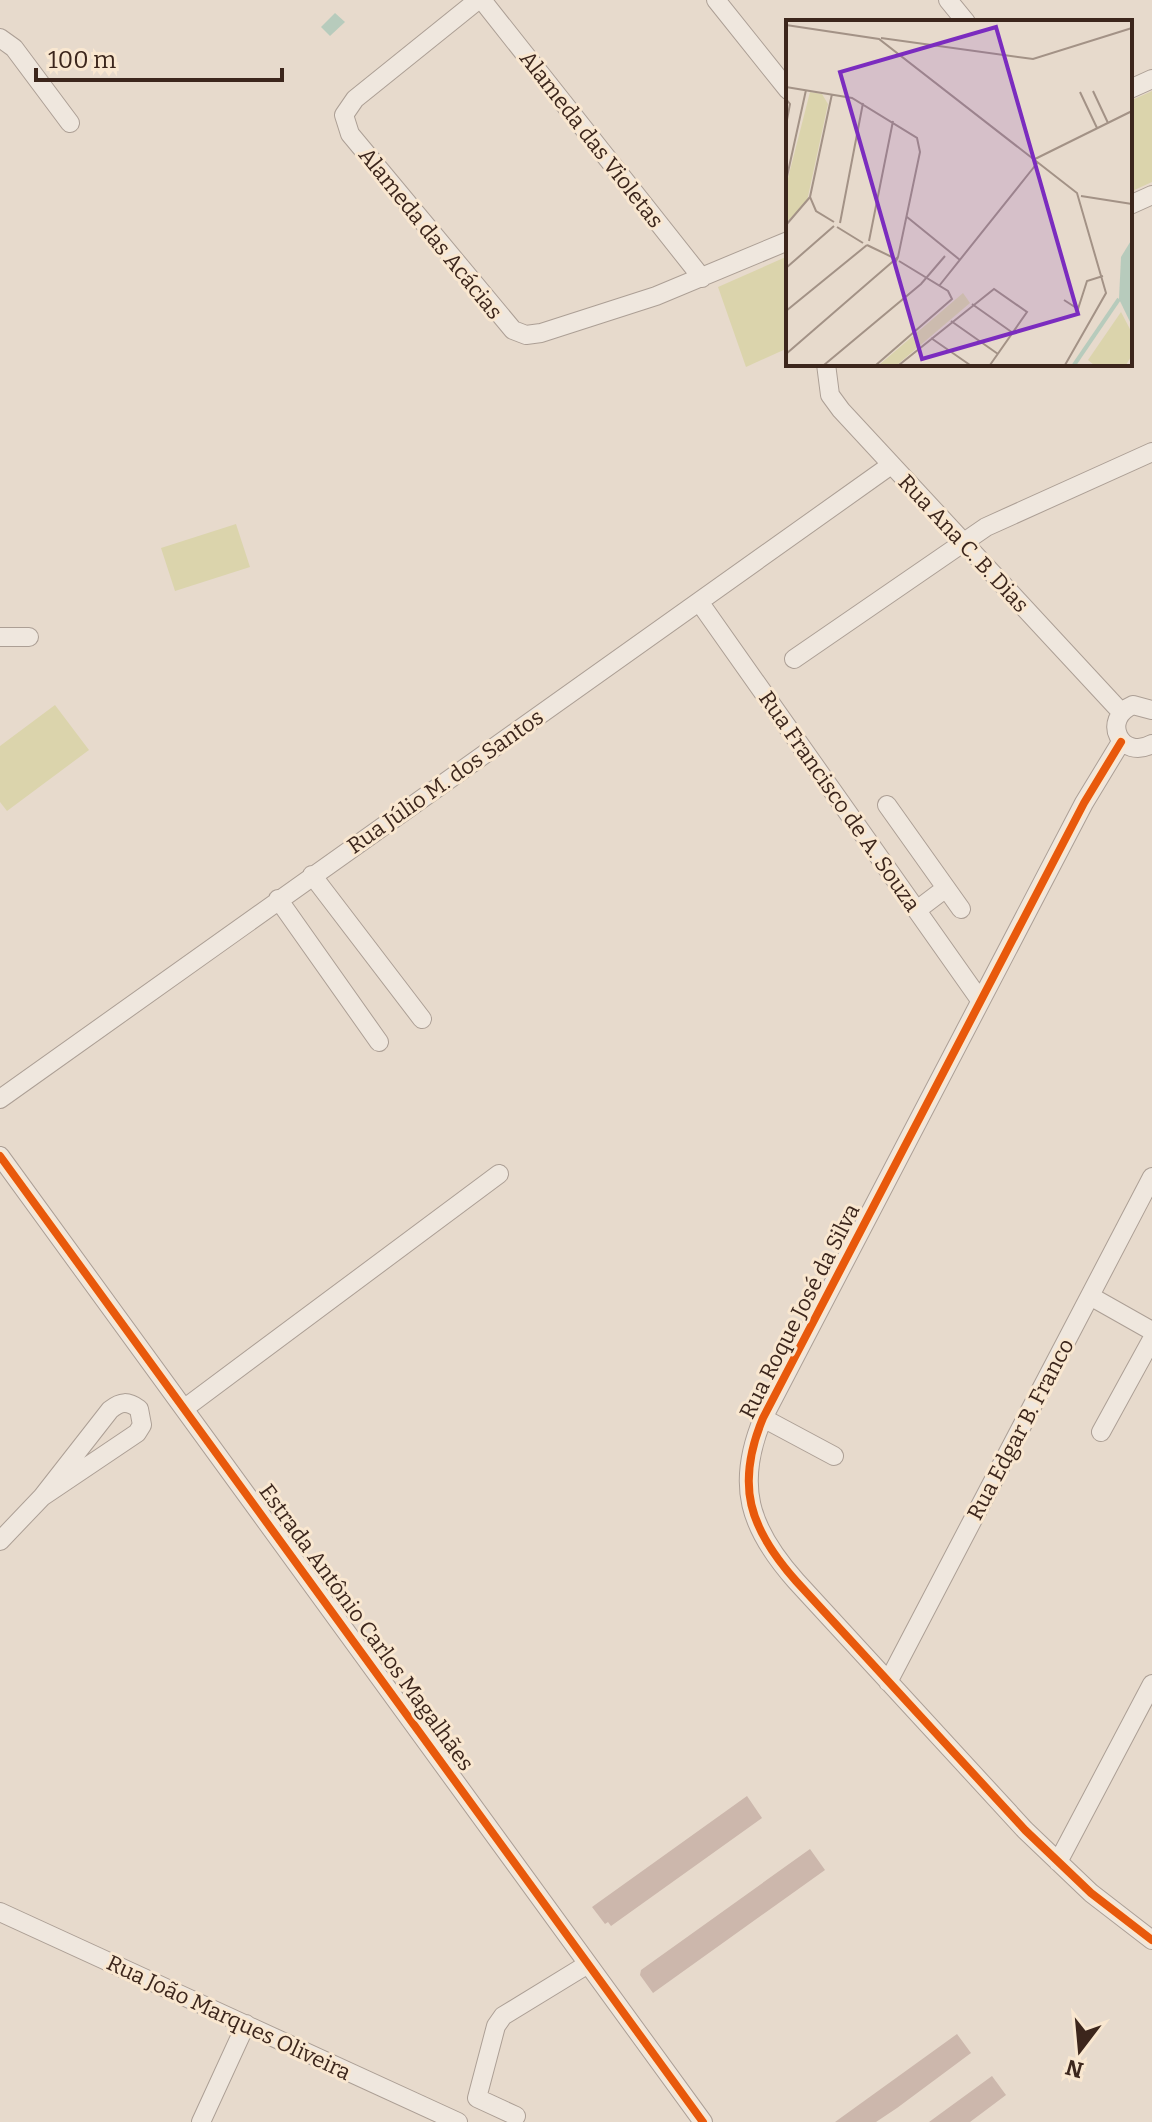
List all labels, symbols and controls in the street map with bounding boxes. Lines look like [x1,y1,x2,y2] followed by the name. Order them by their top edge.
[786,20,1132,366] inset map
[36,32,282,82] scale bar
[514,45,669,233] street label: Alameda das Violetas
[48,46,116,74] text: 100 m
[353,142,508,325] street label: Alameda das Acácias
[893,469,1035,618] street label: Rua Ana C. B. Dias
[753,686,926,917] street label: Rua Francisco de A. Souza
[342,703,549,859] street label: Rua Júlio M. dos Santos
[733,1199,865,1423] street label: Rua Roque José da Silva
[961,1334,1080,1525] street label: Rua Edgar B. Franco
[253,1479,480,1776] street label: Estrada Antônio Carlos Magalhães
[102,1949,355,2086] street label: Rua João Marques Oliveira
[1040,2010,1120,2090] north arrow
[1063,2053,1087,2084] text: N

